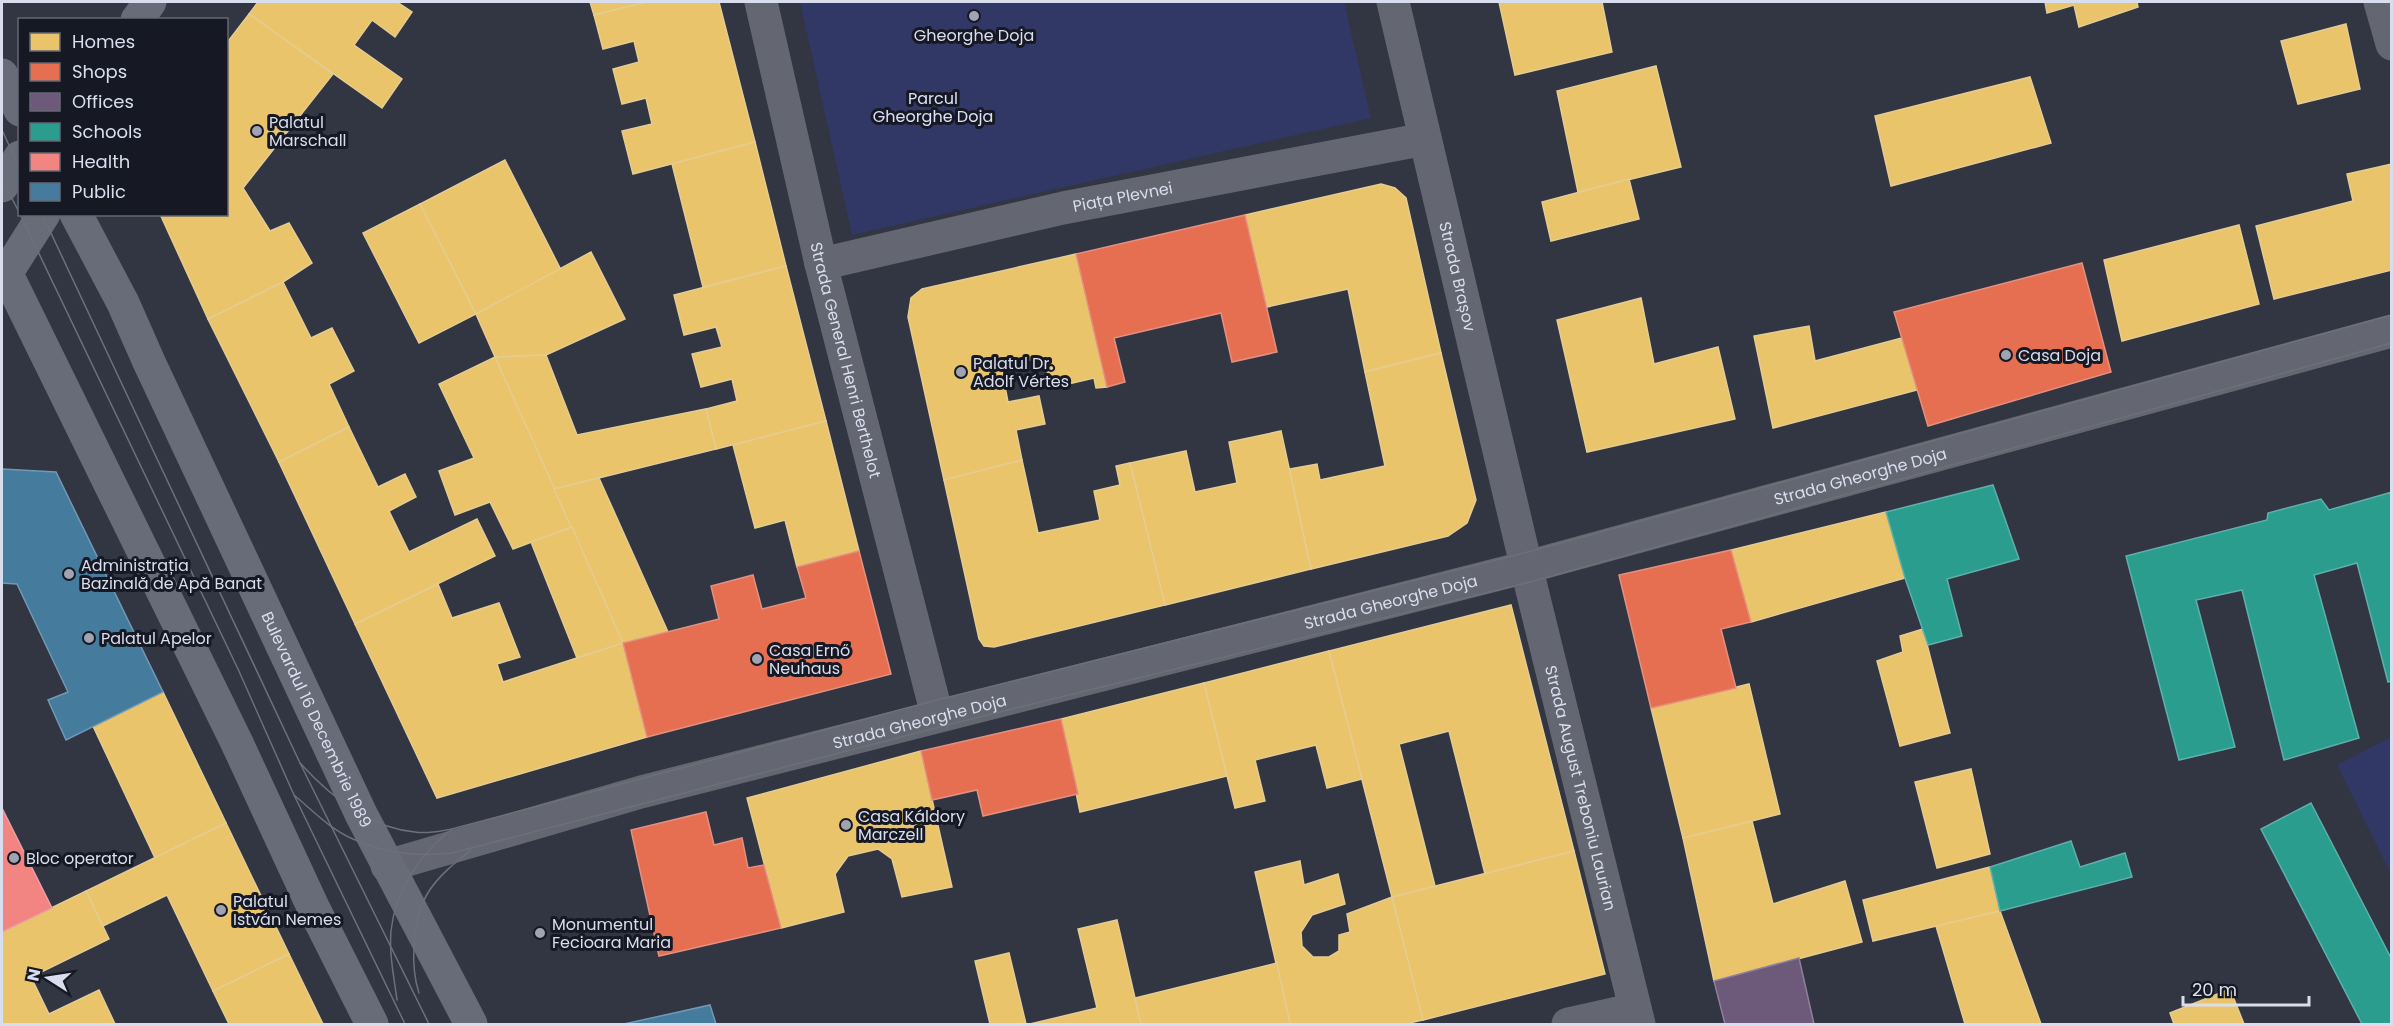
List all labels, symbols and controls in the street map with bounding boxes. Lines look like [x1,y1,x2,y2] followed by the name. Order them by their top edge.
[967,9,981,23] marker: Gheorghe Doja
[18,18,228,216] legend
[914,24,1034,47] place label: Gheorghe Doja
[72,29,135,54] text: Homes
[72,59,127,84] text: Shops
[873,87,993,128] park label: Parcul Gheorghe Doja
[72,89,134,114] text: Offices
[269,111,347,152] place label: Palatul Marschall
[72,119,142,144] text: Schools
[250,124,264,138] marker: Palatul Marschall
[72,149,130,174] text: Health
[1071,176,1174,217] street label: Piața Plevnei
[72,179,126,204] text: Public
[1434,219,1482,334] street label: Strada Brașov
[805,240,887,481] street label: Strada General Henri Berthelot
[2018,344,2101,367] place label: Casa Doja
[1999,348,2013,362] marker: Casa Doja
[973,352,1069,393] place label: Palatul Dr. Adolf Vértes
[954,365,968,379] marker: Palatul Dr. Adolf Vértes
[1771,442,1949,511] street label: Strada Gheorghe Doja
[81,554,262,595] place label: Administrația Bazinală de Apă Banat
[62,567,76,581] marker: Administrația Bazinală de Apă Banat
[1301,569,1480,635] street label: Strada Gheorghe Doja
[256,608,378,832] street label: Bulevardul 16 Decembrie 1989
[101,627,212,650] place label: Palatul Apelor
[82,631,96,645] marker: Palatul Apelor
[769,639,850,680] place label: Casa Ernő Neuhaus
[750,652,764,666] marker: Casa Ernő Neuhaus
[1539,663,1622,913] street label: Strada August Treboniu Laurian
[830,688,1009,754] street label: Strada Gheorghe Doja
[858,805,965,846] place label: Casa Káldory Marczell
[839,818,853,832] marker: Casa Káldory Marczell
[26,847,134,870] place label: Bloc operator
[7,851,21,865] marker: Bloc operator
[233,890,341,931] place label: Palatul István Nemes
[214,903,228,917] marker: Palatul István Nemes
[552,913,671,954] place label: Monumentul Fecioara Maria
[533,926,547,940] marker: Monumentul Fecioara Maria
[18,948,78,1008] north arrow
[21,967,46,983] text: N
[2183,969,2309,1007] scale bar
[2192,977,2237,1002] text: 20 m

